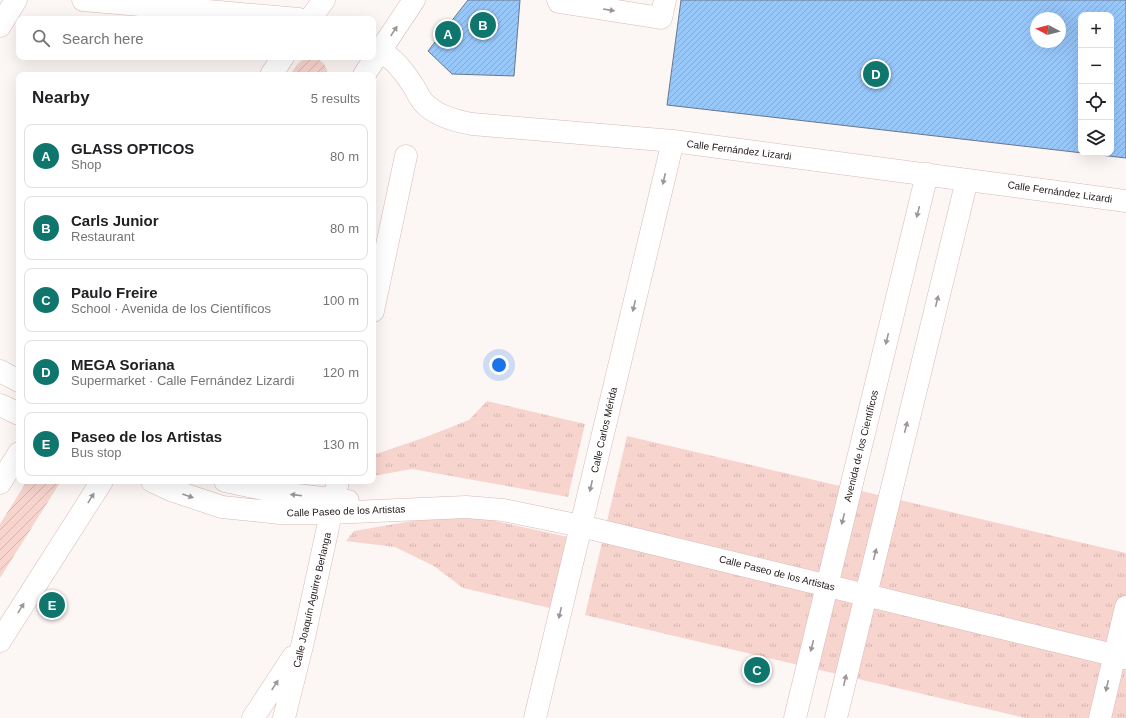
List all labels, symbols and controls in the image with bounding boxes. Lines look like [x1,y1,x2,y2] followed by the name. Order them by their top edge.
[603,7,615,13] one-way arrow
[470,10,496,40] pin: B
[1030,12,1066,48] north arrow
[1078,12,1114,156] map controls
[1078,12,1114,48] button: +
[16,16,376,60] search box
[435,19,461,49] pin: A
[390,25,397,37] one-way arrow
[30,27,52,49] icon: search
[62,30,144,47] text: Search here
[1078,48,1114,84] button: −
[863,59,889,89] pin: D
[1078,84,1114,120] button: locate
[32,88,90,107] text: Nearby
[311,91,360,106] text: 5 results
[1078,120,1114,156] button: layers
[686,138,792,162] street label: Calle Fernández Lizardi
[71,140,194,157] text: GLASS OPTICOS
[41,149,51,164] text: A
[330,149,359,164] text: 80 m
[71,157,101,172] text: Shop
[661,173,667,185] one-way arrow
[1007,179,1113,205] street label: Calle Fernández Lizardi
[915,207,921,219] one-way arrow
[71,212,159,229] text: Carls Junior
[41,221,51,236] text: B
[330,221,359,236] text: 80 m
[71,229,135,244] text: Restaurant
[71,284,158,301] text: Paulo Freire
[41,293,51,308] text: C
[323,293,359,308] text: 100 m
[934,295,940,307] one-way arrow
[631,300,637,312] one-way arrow
[71,301,271,316] text: School · Avenida de los Científicos
[884,333,890,345] one-way arrow
[489,355,509,375] your location
[71,356,175,373] text: MEGA Soriana
[41,365,51,380] text: D
[323,365,359,380] text: 120 m
[71,373,294,388] text: Supermarket · Calle Fernández Lizardi
[589,386,619,474] street label: Calle Carlos Mérida
[842,389,880,503] street label: Avenida de los Científicos
[904,421,910,433] one-way arrow
[71,428,222,445] text: Paseo de los Artistas
[42,437,50,452] text: E
[323,437,359,452] text: 130 m
[71,445,122,460] text: Bus stop
[587,480,593,493] one-way arrow
[290,492,302,498] one-way arrow
[87,493,94,504] one-way arrow
[183,493,195,499] one-way arrow
[286,503,406,519] street label: Calle Paseo de los Artistas
[839,513,845,525] one-way arrow
[291,531,333,669] street label: Calle Joaquín Aguirre Berlanga
[873,547,879,560] one-way arrow
[718,553,836,593] street label: Calle Paseo de los Artistas
[39,590,65,620] pin: E
[17,603,25,613] one-way arrow
[557,607,563,619] one-way arrow
[809,640,815,652] one-way arrow
[744,655,770,685] pin: C
[843,674,849,686] one-way arrow
[271,679,278,691] one-way arrow
[1104,680,1110,692] one-way arrow

